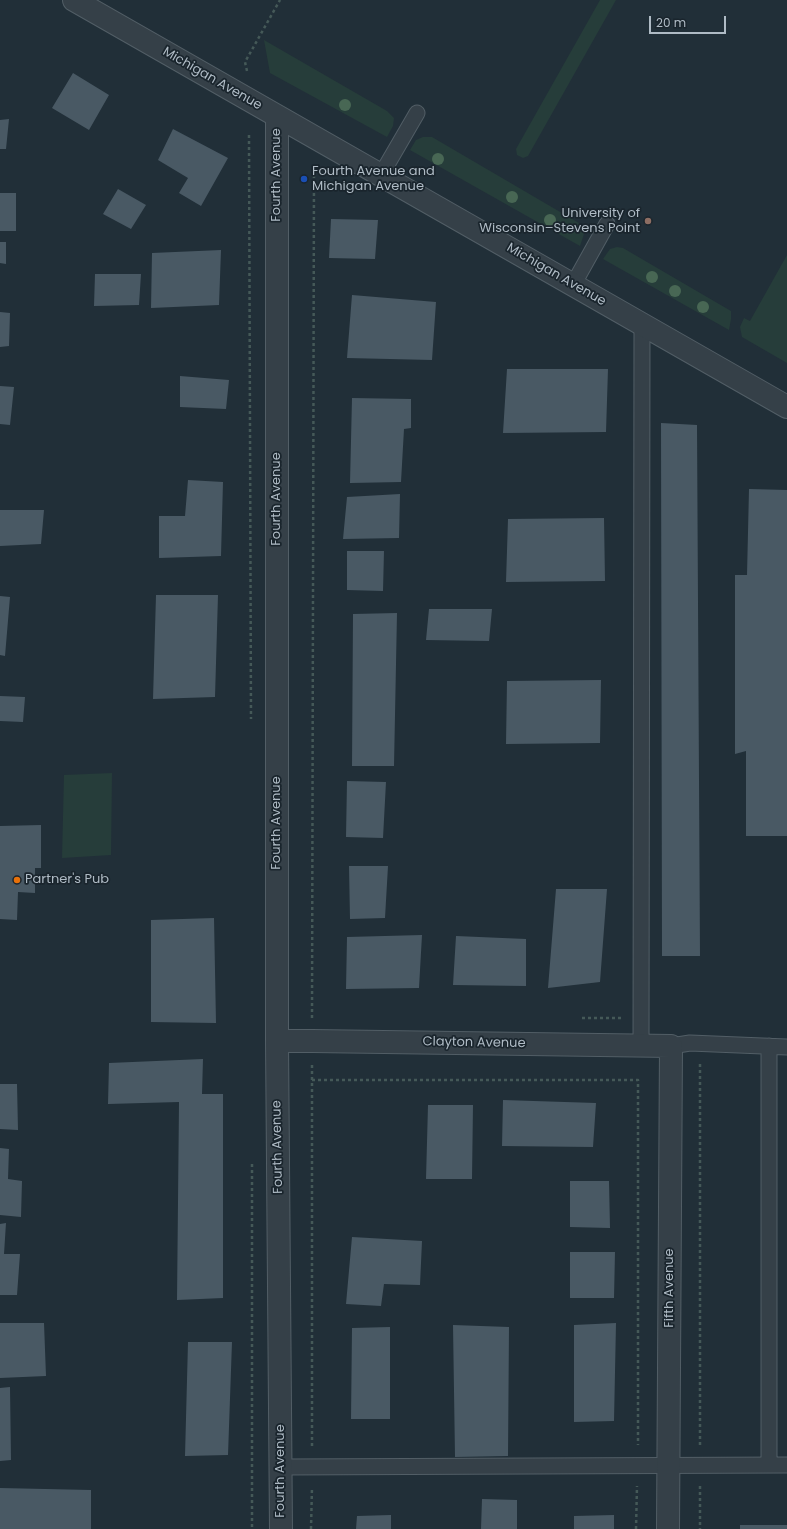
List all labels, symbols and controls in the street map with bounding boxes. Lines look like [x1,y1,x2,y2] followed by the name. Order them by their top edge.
[651,8,728,34] scale bar
[656,14,686,31] text: 20 m
[160,44,264,114] street label: Michigan Avenue
[269,128,285,222] street label: Fourth Avenue
[312,164,435,195] place label: Fourth Avenue and Michigan Avenue
[299,174,309,184] marker: Fourth Avenue and Michigan Avenue
[479,206,640,237] place label: University of Wisconsin–Stevens Point
[643,216,653,226] marker: University of Wisconsin–Stevens Point
[504,240,608,310] street label: Michigan Avenue
[269,452,285,546] street label: Fourth Avenue
[269,776,285,870] street label: Fourth Avenue
[25,872,109,888] place label: Partner's Pub
[12,875,22,885] marker: Partner's Pub
[422,1034,526,1052] street label: Clayton Avenue
[269,1100,287,1194] street label: Fourth Avenue
[662,1248,678,1328] street label: Fifth Avenue
[273,1424,289,1518] street label: Fourth Avenue

